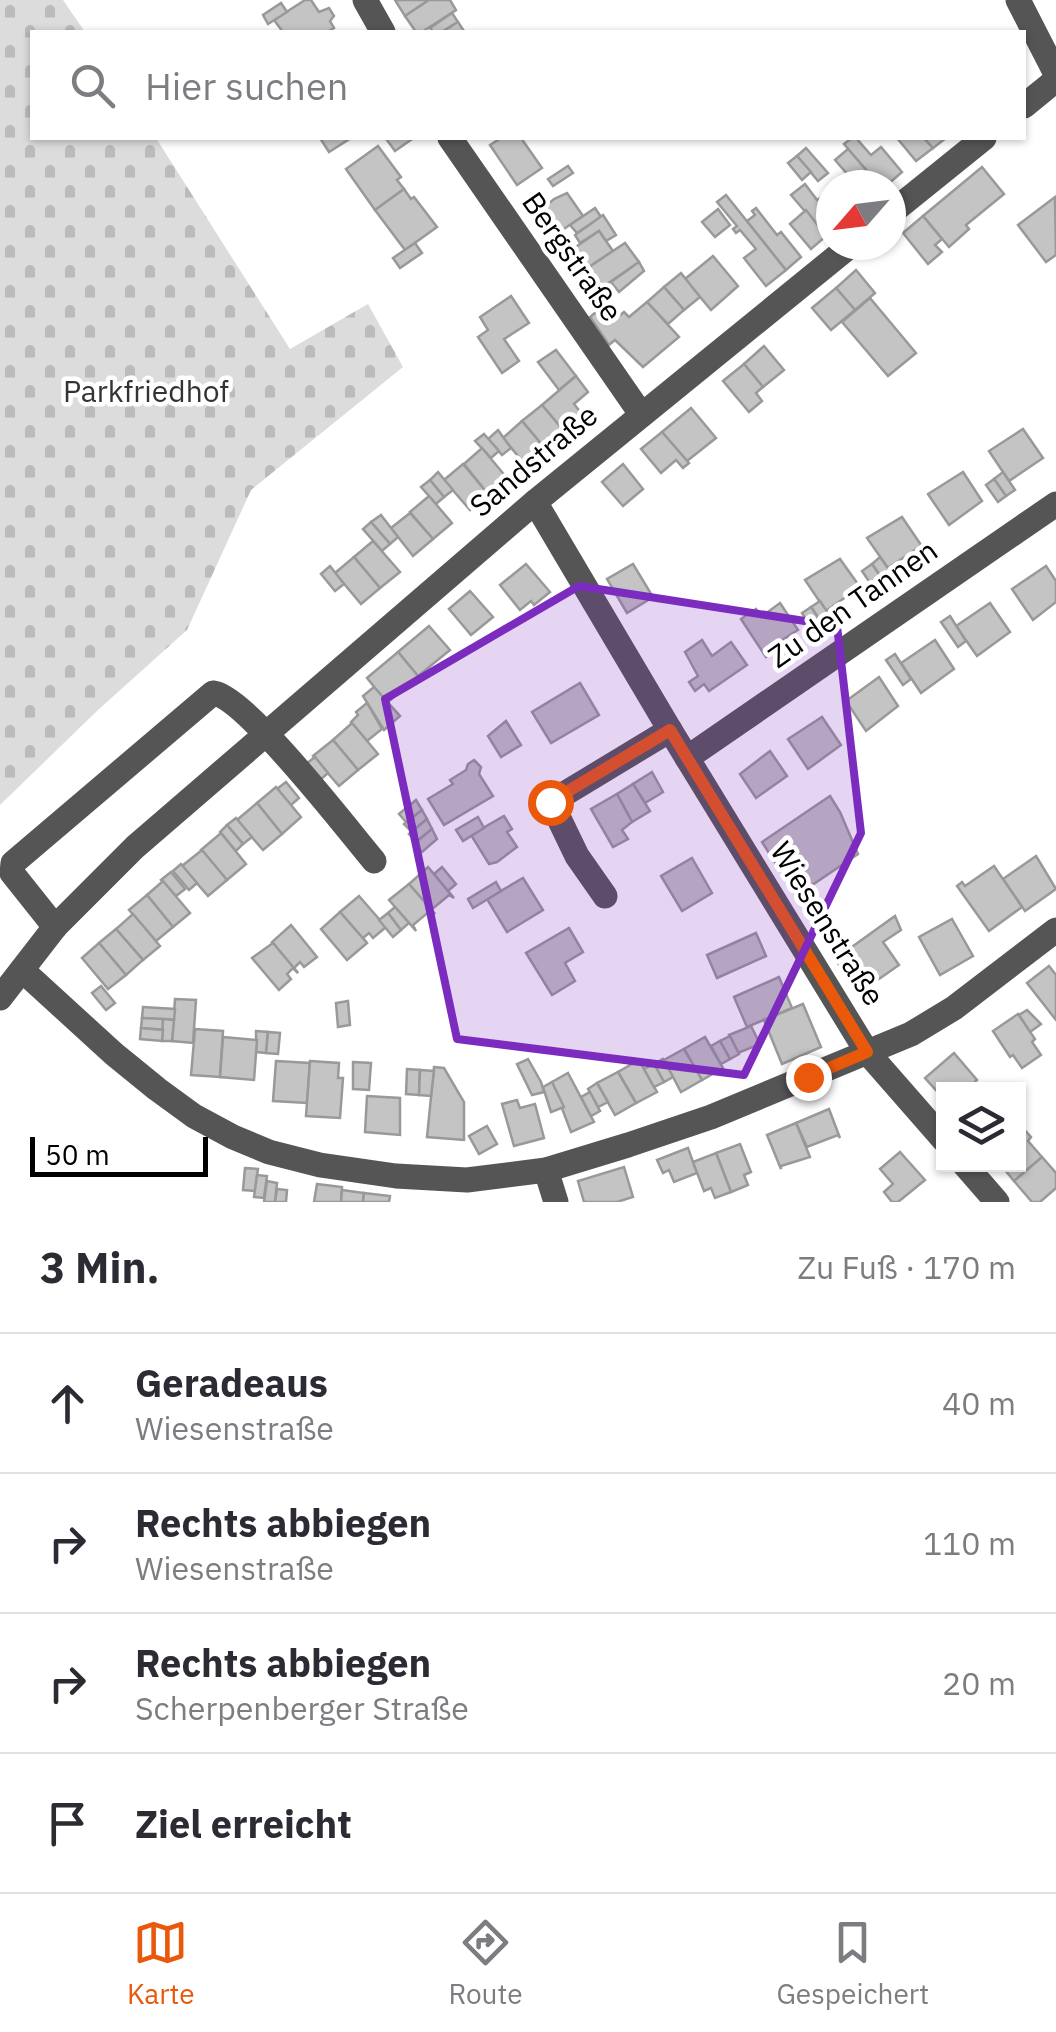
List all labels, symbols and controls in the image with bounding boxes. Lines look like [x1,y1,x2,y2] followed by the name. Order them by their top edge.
[30,30,1026,140] search box
[65,58,120,113] icon: search
[145,61,348,110] text: Hier suchen
[816,170,906,260] north arrow
[514,184,632,329] street label: Bergstraße
[63,371,229,410] park label: Parkfriedhof
[461,395,605,525] street label: Sandstraße
[760,530,944,676] street label: Zu den Tannen
[528,780,574,826] route start
[762,834,894,1013] street label: Wiesenstraße
[786,1055,832,1101] route end
[936,1082,1026,1172] map controls
[936,1082,1026,1172] button: layers
[30,1132,208,1176] scale bar
[45,1136,110,1173] text: 50 m
[40,1240,160,1295] text: 3 Min.
[798,1246,1016,1288] text: Zu Fuß · 170 m
[135,1358,328,1407] text: Geradeaus
[40,1376,95,1431] icon: ahead
[942,1382,1016,1424] text: 40 m
[135,1407,334,1449] text: Wiesenstraße
[135,1498,431,1547] text: Rechts abbiegen
[40,1516,95,1571] icon: right
[923,1522,1016,1564] text: 110 m
[135,1547,334,1589] text: Wiesenstraße
[135,1638,431,1687] text: Rechts abbiegen
[40,1656,95,1711] icon: right
[942,1662,1016,1704] text: 20 m
[135,1687,469,1729] text: Scherpenberger Straße
[40,1796,95,1851] icon: arrive
[135,1799,352,1848] text: Ziel erreicht
[127,1915,195,2012] tab: Karte
[448,1915,523,2012] tab: Route
[776,1915,929,2012] tab: Gespeichert

